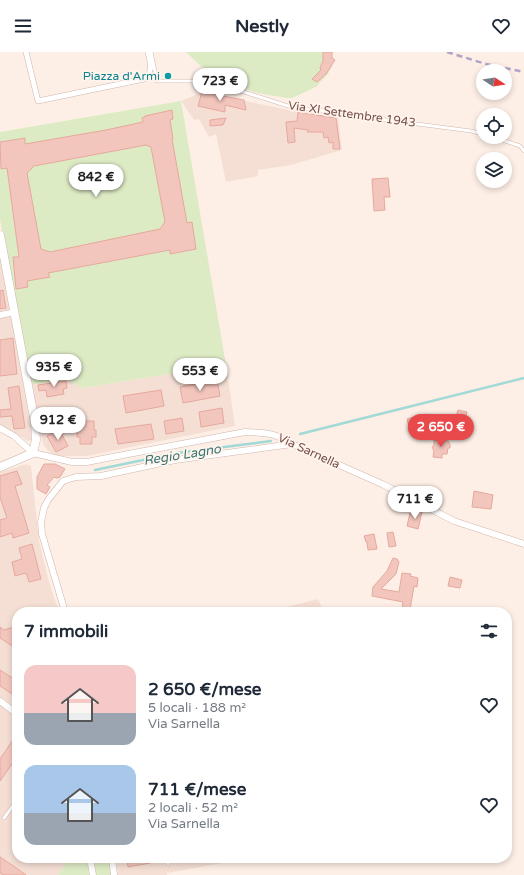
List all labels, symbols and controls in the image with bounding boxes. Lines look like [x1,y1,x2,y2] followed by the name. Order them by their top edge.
[12,15,34,37] icon: menu
[235,15,289,37] text: Nestly
[490,15,512,37] icon: heart
[476,64,512,100] north arrow
[476,64,512,188] map controls
[192,68,248,102] pin: 723 €
[83,69,160,83] place label: Piazza d'Armi
[163,71,173,81] marker: Piazza d'Armi
[202,73,238,89] text: 723 €
[287,98,417,130] street label: Via XI Settembre 1943
[476,108,512,144] button: locate
[476,152,512,188] button: layers
[68,164,124,198] pin: 842 €
[78,169,114,185] text: 842 €
[26,354,82,388] pin: 935 €
[172,358,228,392] pin: 553 €
[36,359,72,375] text: 935 €
[182,363,218,379] text: 553 €
[30,407,86,441] pin: 912 €
[40,412,76,428] text: 912 €
[404,414,478,448] pin: 2 650 €
[417,419,465,435] text: 2 650 €
[276,431,342,471] street label: Via Sarnella
[142,441,223,469] water label: Regio Lagno
[387,486,443,520] pin: 711 €
[397,491,433,507] text: 711 €
[478,620,500,642] icon: filters
[24,621,108,642] text: 7 immobili
[148,679,261,700] text: 2 650 €/mese
[56,681,104,729] icon: home
[478,694,500,716] icon: heart
[148,700,246,716] text: 5 locali · 188 m²
[148,716,220,732] text: Via Sarnella
[148,779,246,800] text: 711 €/mese
[56,781,104,829] icon: home
[478,794,500,816] icon: heart
[148,800,238,816] text: 2 locali · 52 m²
[148,816,220,832] text: Via Sarnella

